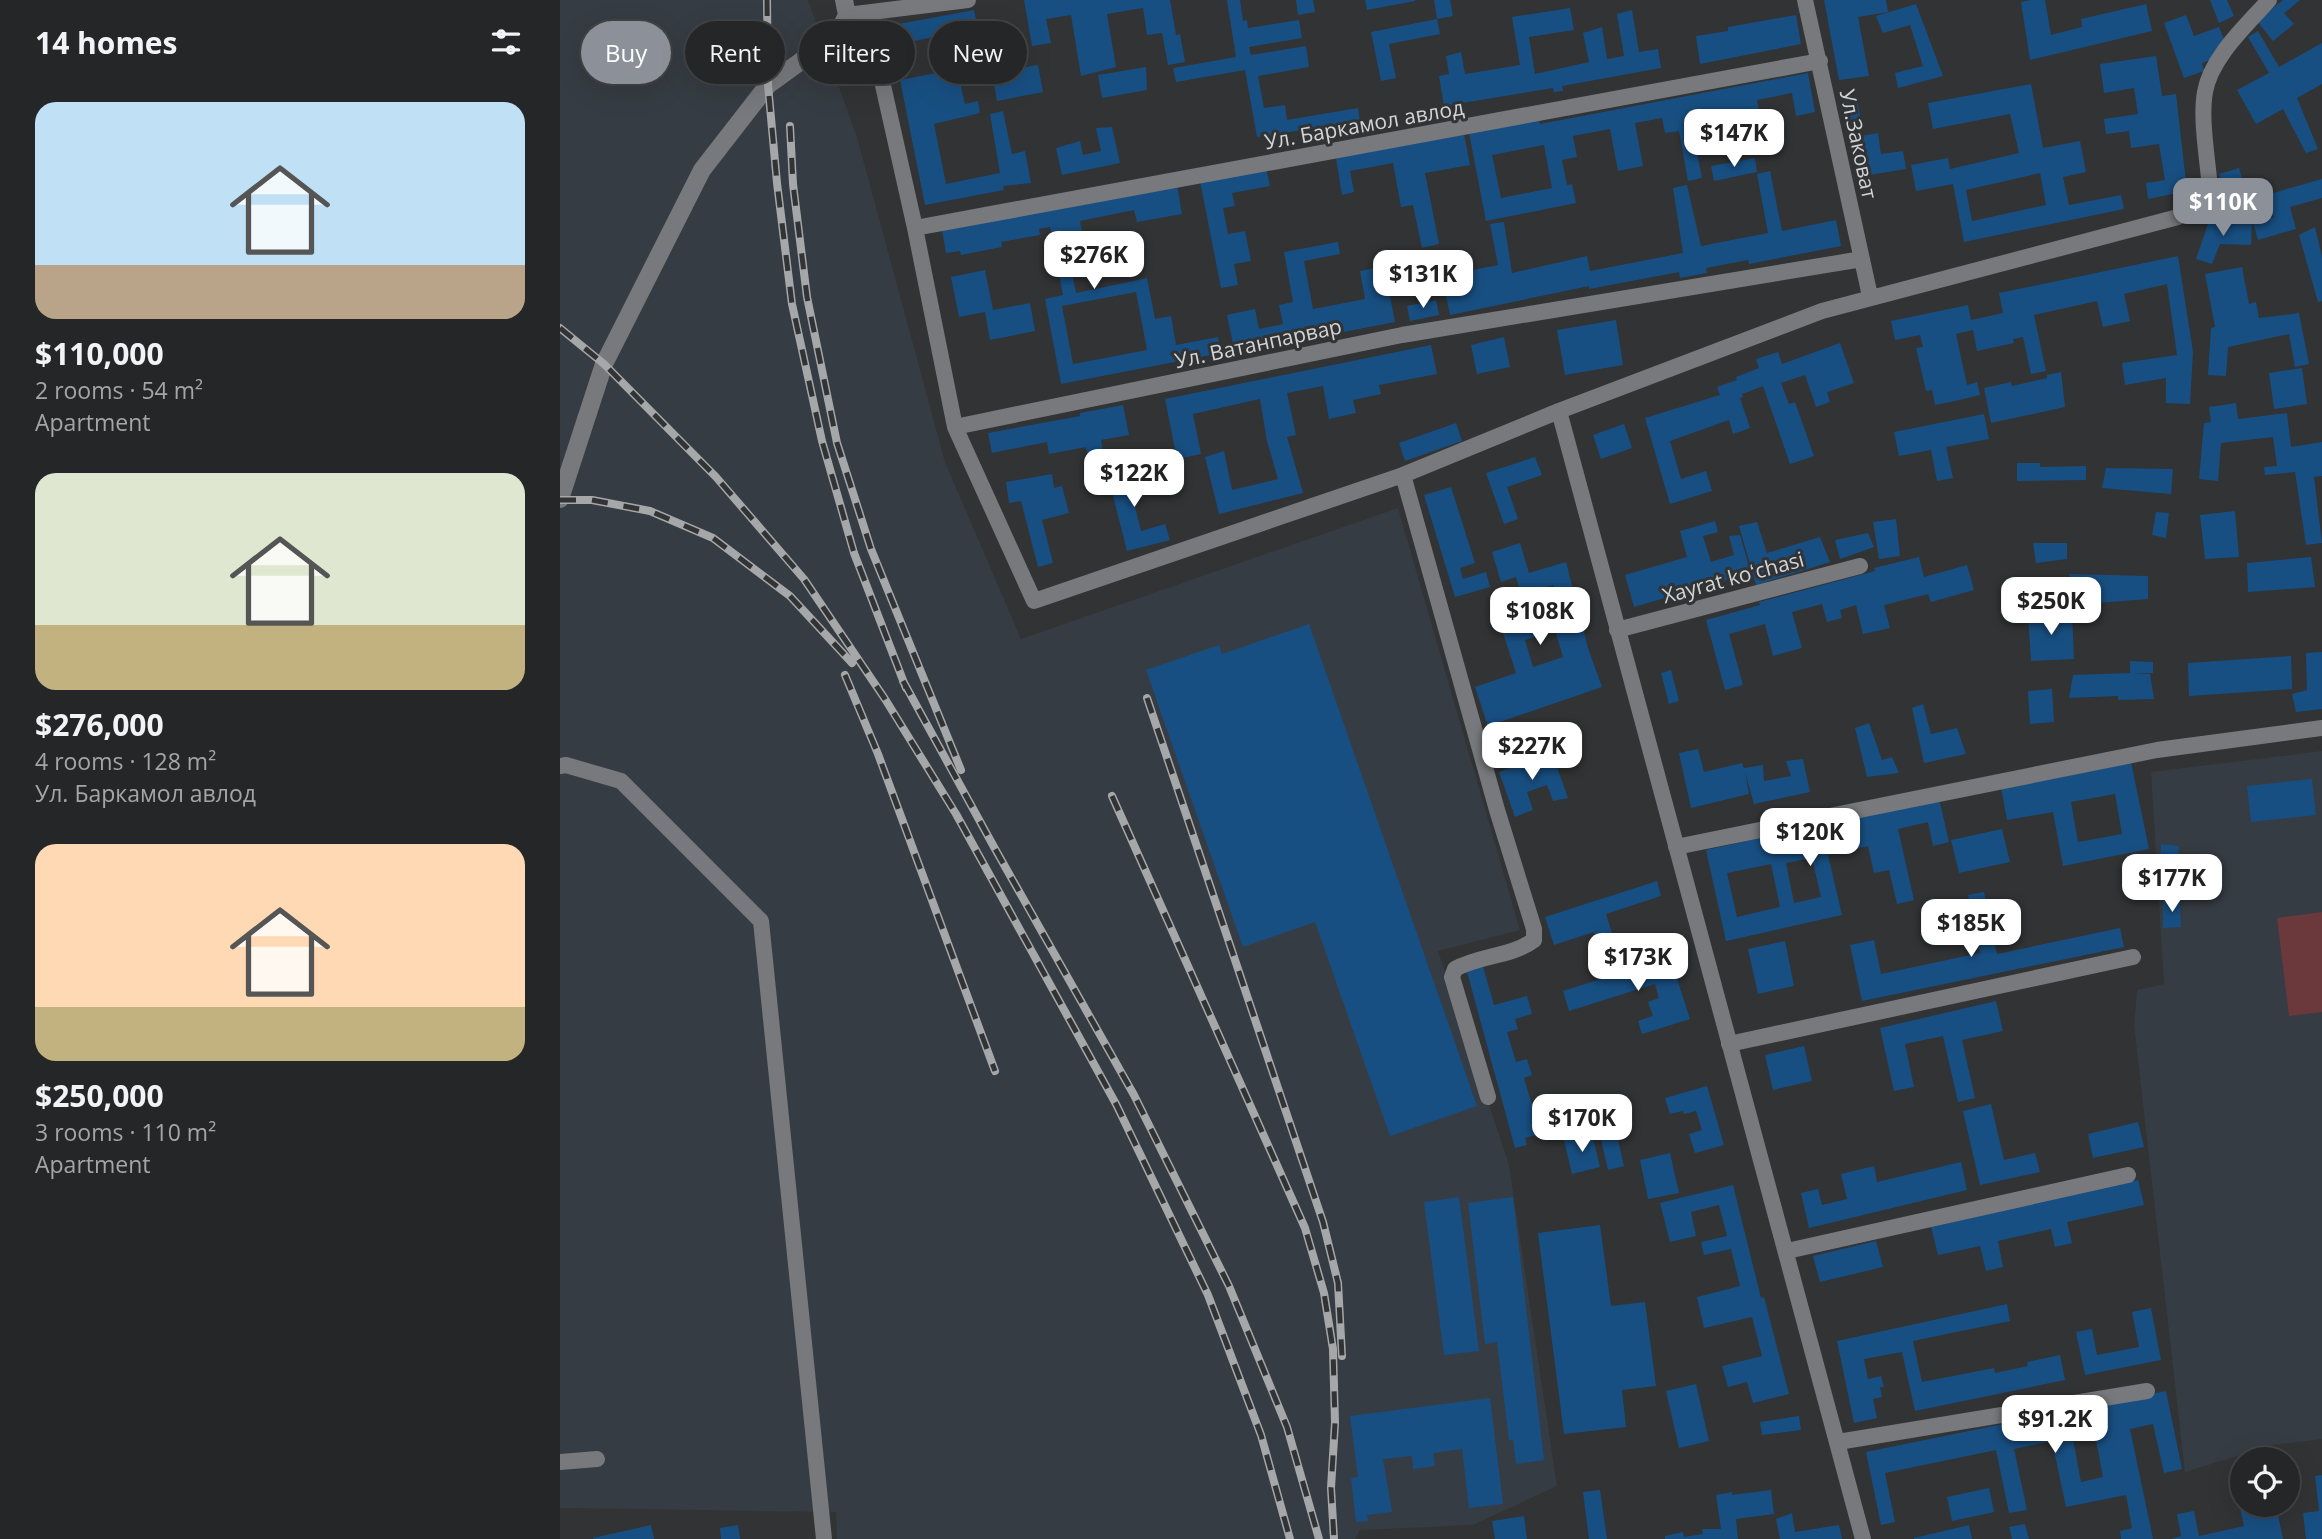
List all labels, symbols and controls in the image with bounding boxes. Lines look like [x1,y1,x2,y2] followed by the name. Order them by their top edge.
[581,21,671,84] chip: Buy
[685,21,785,84] chip: Rent
[799,21,915,84] chip: Filters
[929,21,1027,84] chip: New
[35,22,178,63] text: 14 homes
[487,23,525,61] icon: filters
[1834,87,1884,202] street label: Ул.Заковат
[1262,93,1466,155] street label: Ул. Баркамол авлод
[1685,110,1783,169] pin: $147K
[1700,116,1768,148] text: $147K
[217,147,343,273] icon: home
[2174,178,2272,238] pin: $110K
[2189,185,2257,217] text: $110K
[1045,232,1143,291] pin: $276K
[1060,238,1128,270] text: $276K
[1374,250,1472,310] pin: $131K
[1389,257,1457,289] text: $131K
[1172,312,1344,374] street label: Ул. Ватанпарвар
[35,333,164,374] text: $110,000
[35,374,203,406] text: 2 rooms · 54 m²
[35,406,151,438] text: Apartment
[1085,449,1183,509] pin: $122K
[1100,456,1168,488] text: $122K
[217,518,343,644] icon: home
[1659,545,1807,609] street label: Xayrat koʻchasi
[2002,578,2100,637] pin: $250K
[2017,584,2085,616] text: $250K
[1491,588,1589,647] pin: $108K
[1506,594,1574,626] text: $108K
[35,704,164,745] text: $276,000
[1483,722,1581,782] pin: $227K
[1498,729,1566,761] text: $227K
[35,745,216,777] text: 4 rooms · 128 m²
[35,777,256,809] text: Ул. Баркамол авлод
[1761,808,1859,868] pin: $120K
[1776,815,1844,847] text: $120K
[2123,855,2221,914] pin: $177K
[2138,861,2206,893] text: $177K
[217,889,343,1015] icon: home
[1922,900,2020,959] pin: $185K
[1937,906,2005,938] text: $185K
[1589,934,1687,993] pin: $173K
[1604,940,1672,972] text: $173K
[35,1075,164,1116] text: $250,000
[1533,1094,1631,1154] pin: $170K
[1548,1101,1616,1133] text: $170K
[35,1116,216,1148] text: 3 rooms · 110 m²
[35,1148,151,1180] text: Apartment
[1998,1396,2112,1455] pin: $91.2K
[2018,1402,2092,1434] text: $91.2K
[2230,1447,2300,1517] map controls
[2230,1447,2300,1517] button: locate

